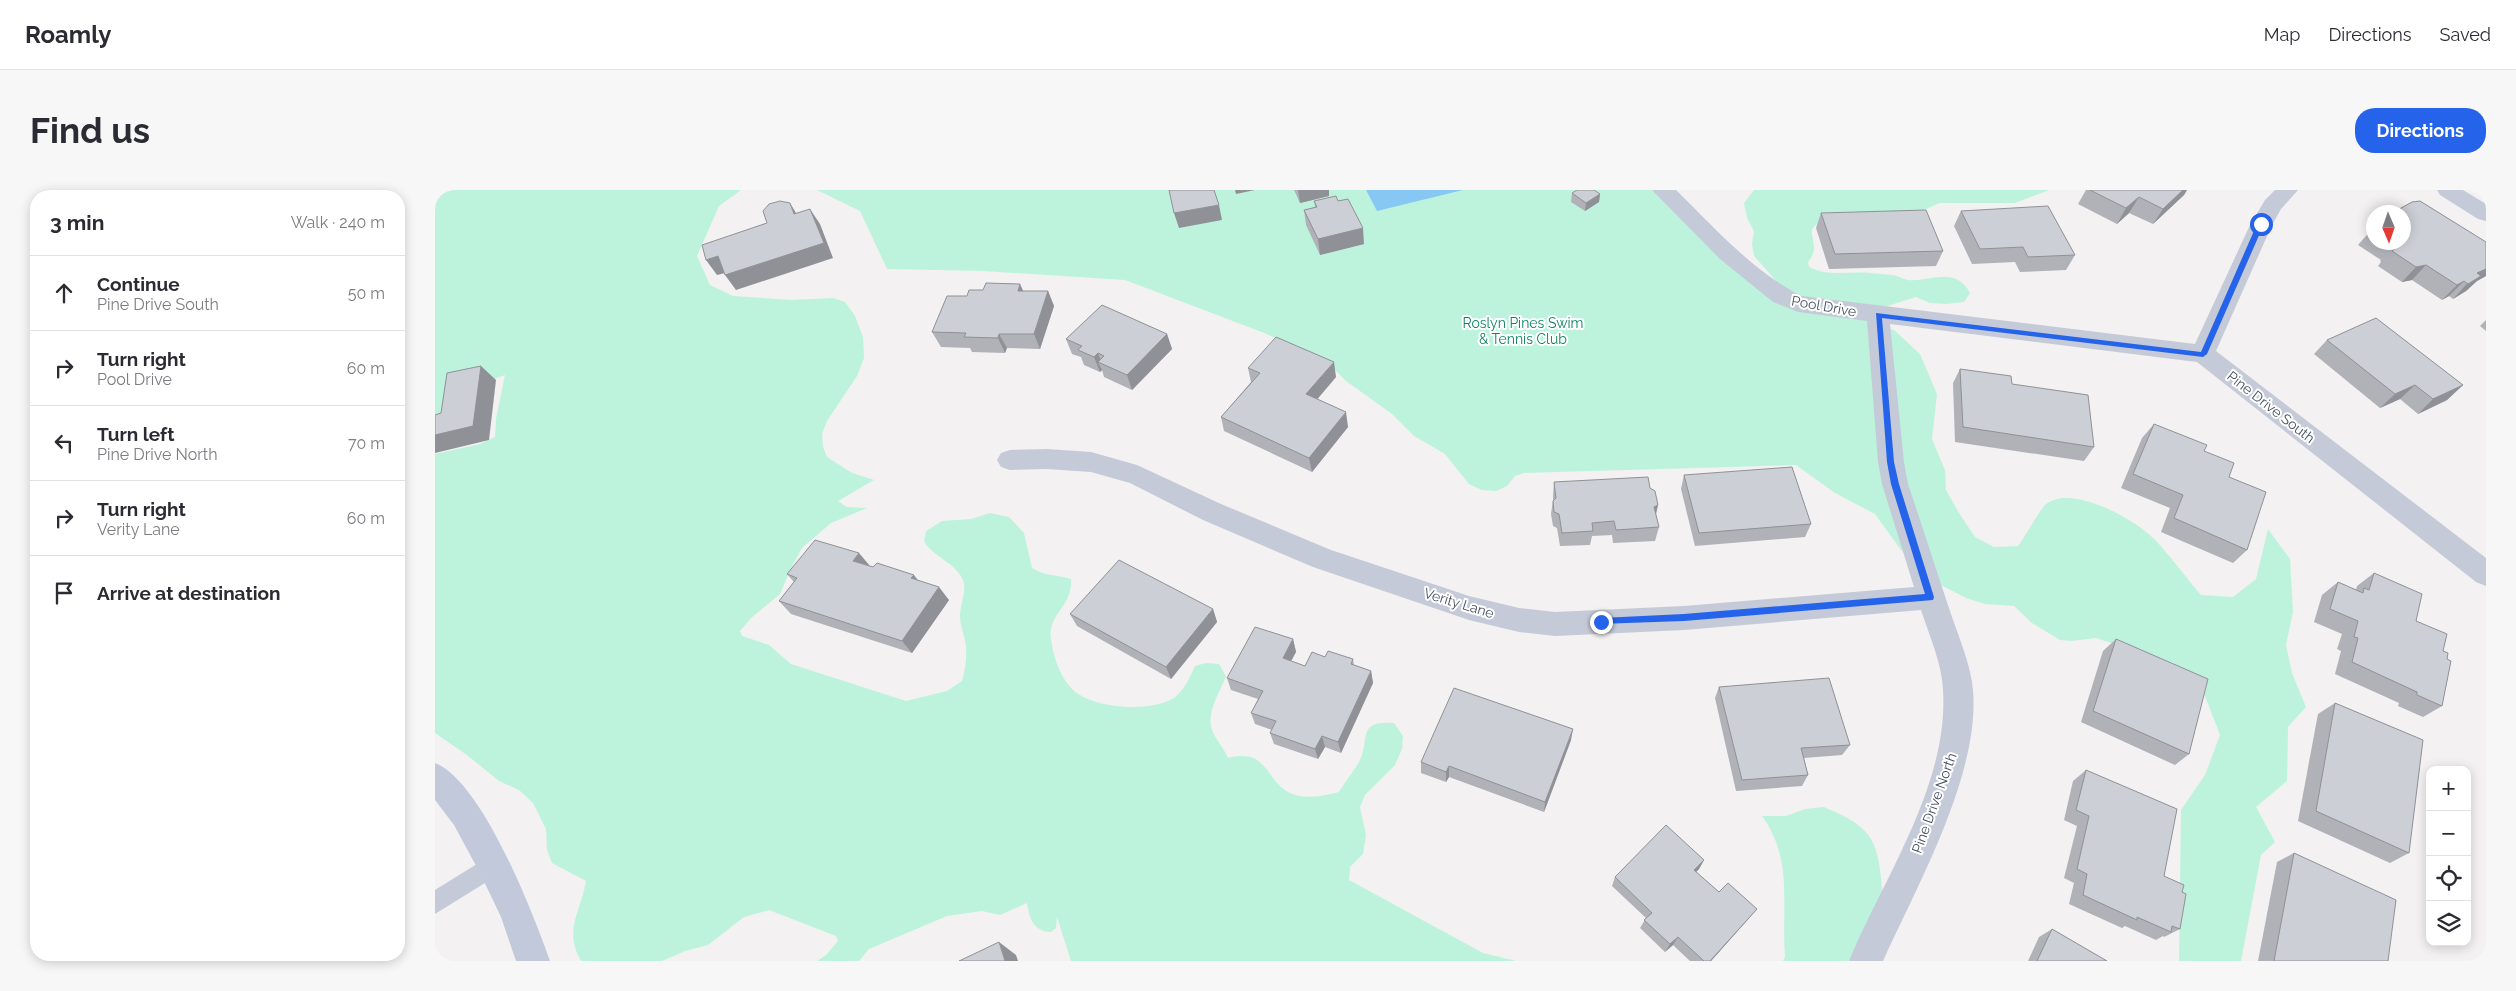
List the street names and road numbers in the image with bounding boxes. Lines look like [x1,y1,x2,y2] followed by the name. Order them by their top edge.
[1790,292,1858,320] street label: Pool Drive
[2224,368,2318,446] street label: Pine Drive South
[1422,585,1496,621] street label: Verity Lane
[1908,751,1960,855] street label: Pine Drive North

